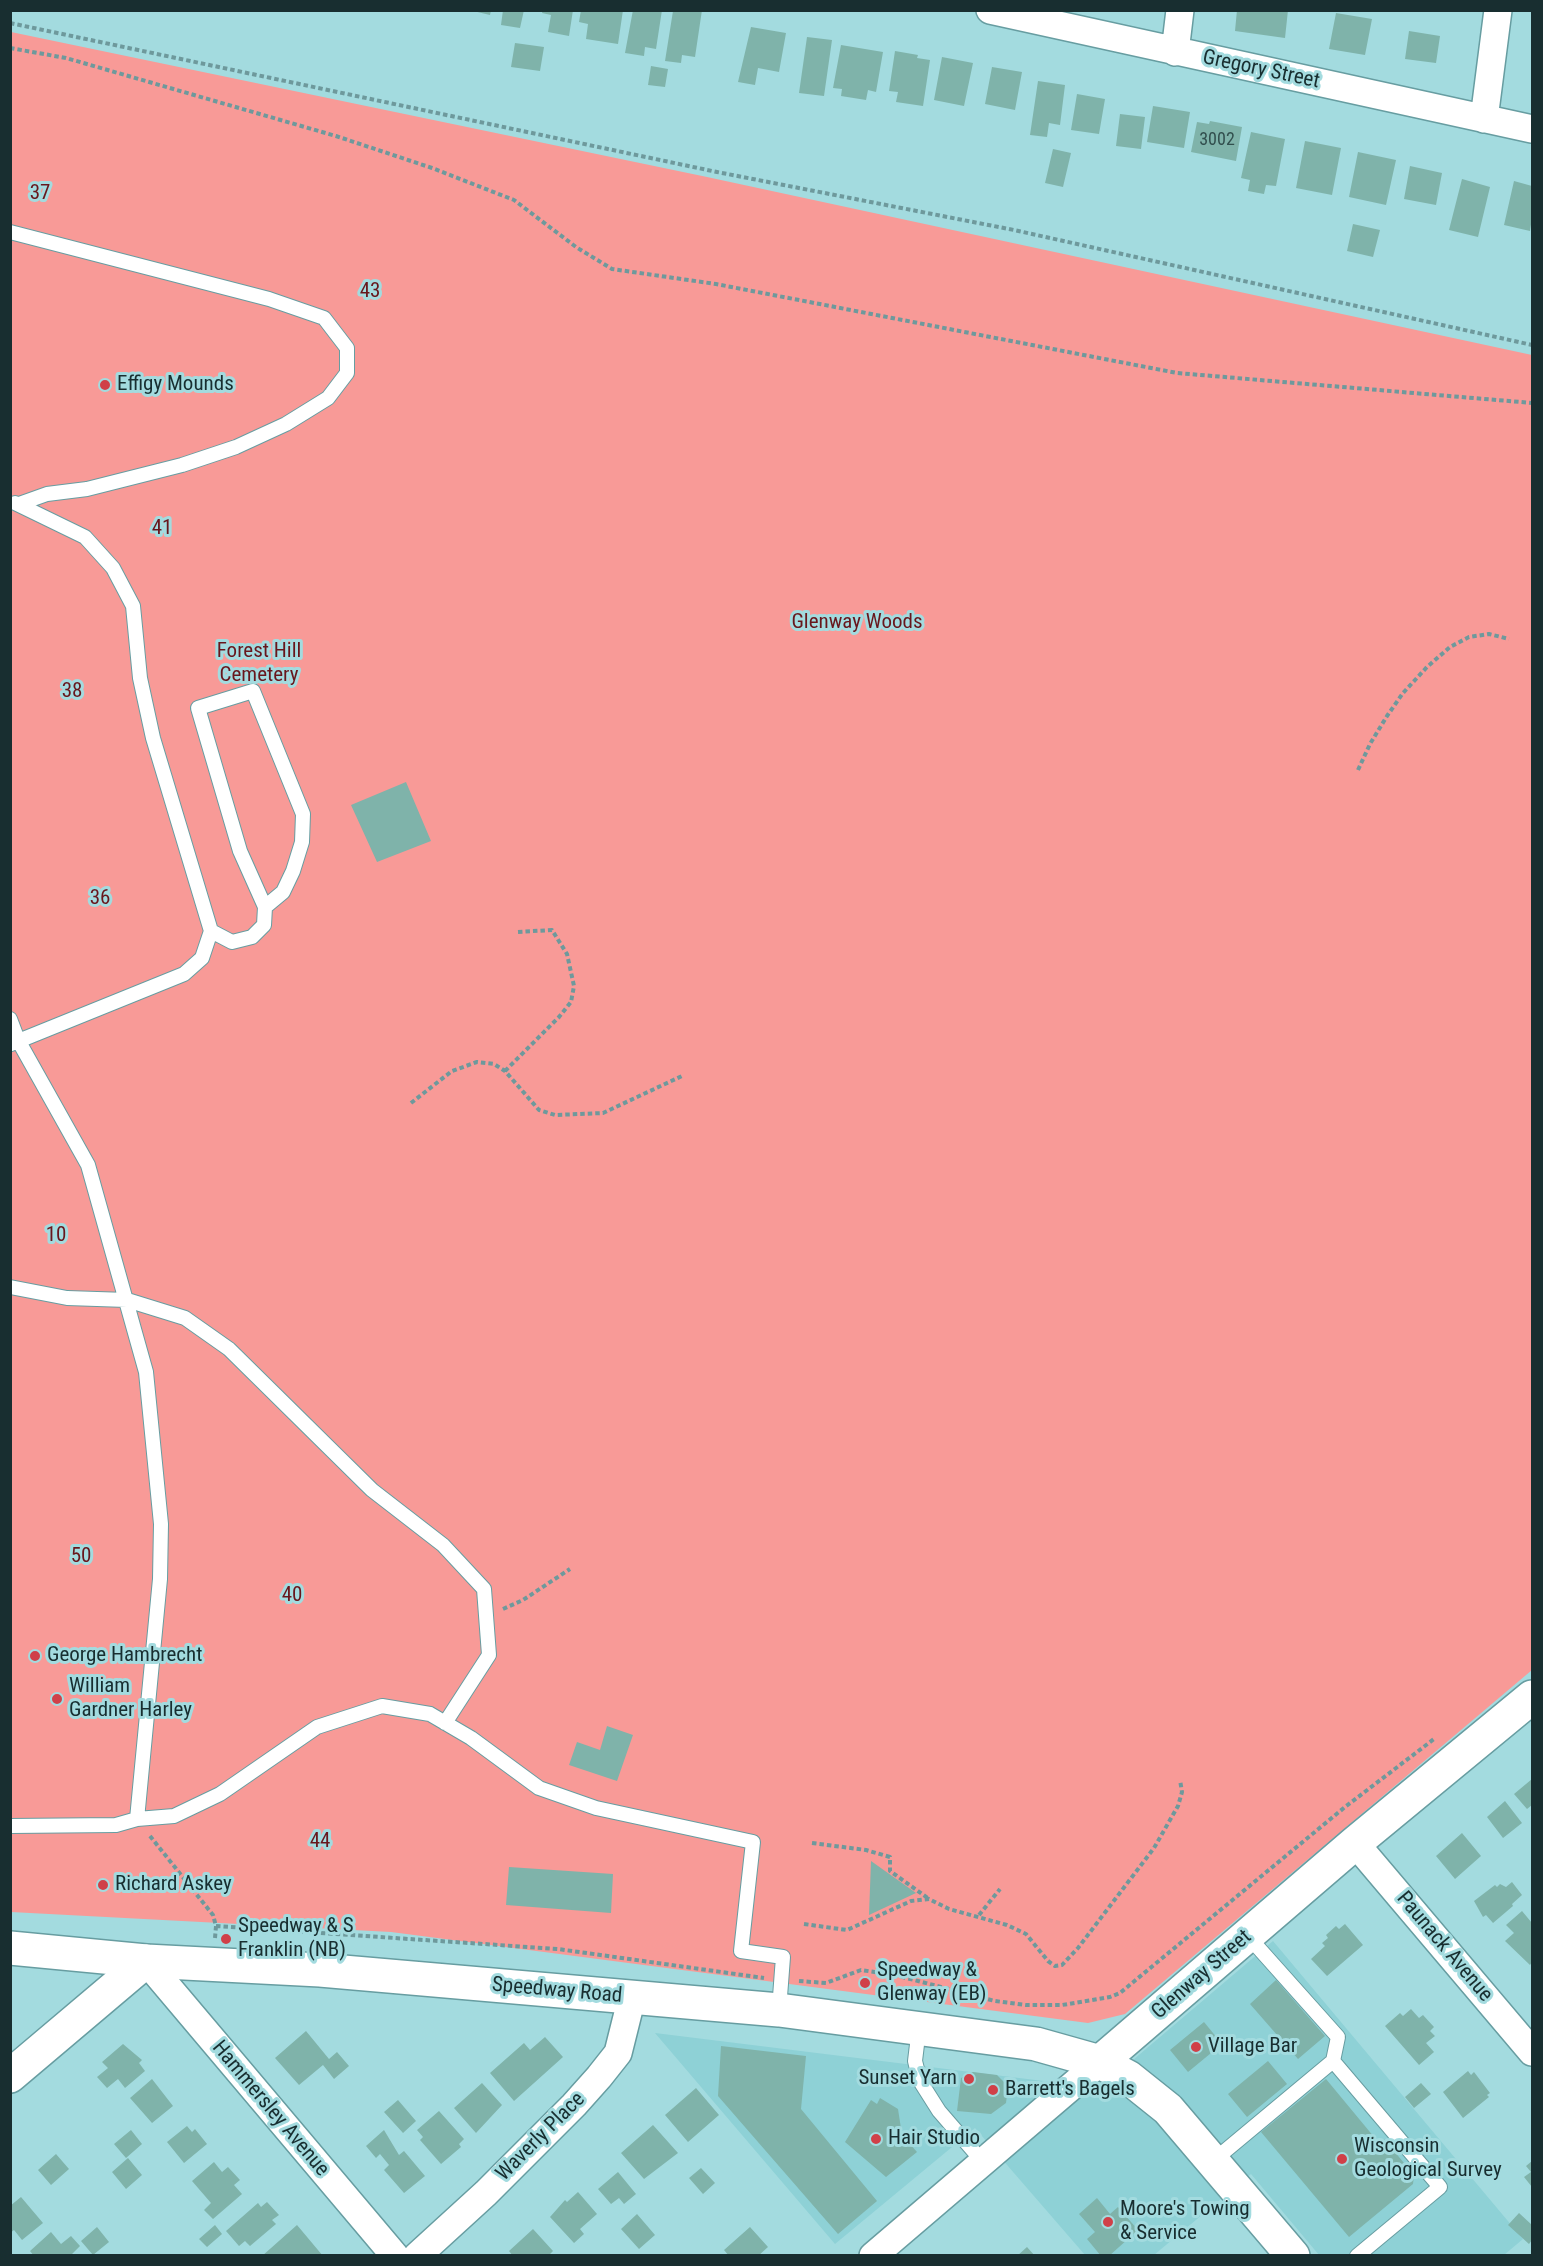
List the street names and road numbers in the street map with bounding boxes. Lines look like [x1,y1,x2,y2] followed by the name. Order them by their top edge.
[1200,45,1322,95] street label: Gregory Street
[1391,1887,1497,2007] street label: Paunack Avenue
[1147,1925,1257,2025] street label: Glenway Street
[491,1973,623,2009] street label: Speedway Road
[206,2036,334,2182] street label: Hammersley Avenue
[491,2087,591,2187] street label: Waverly Place

